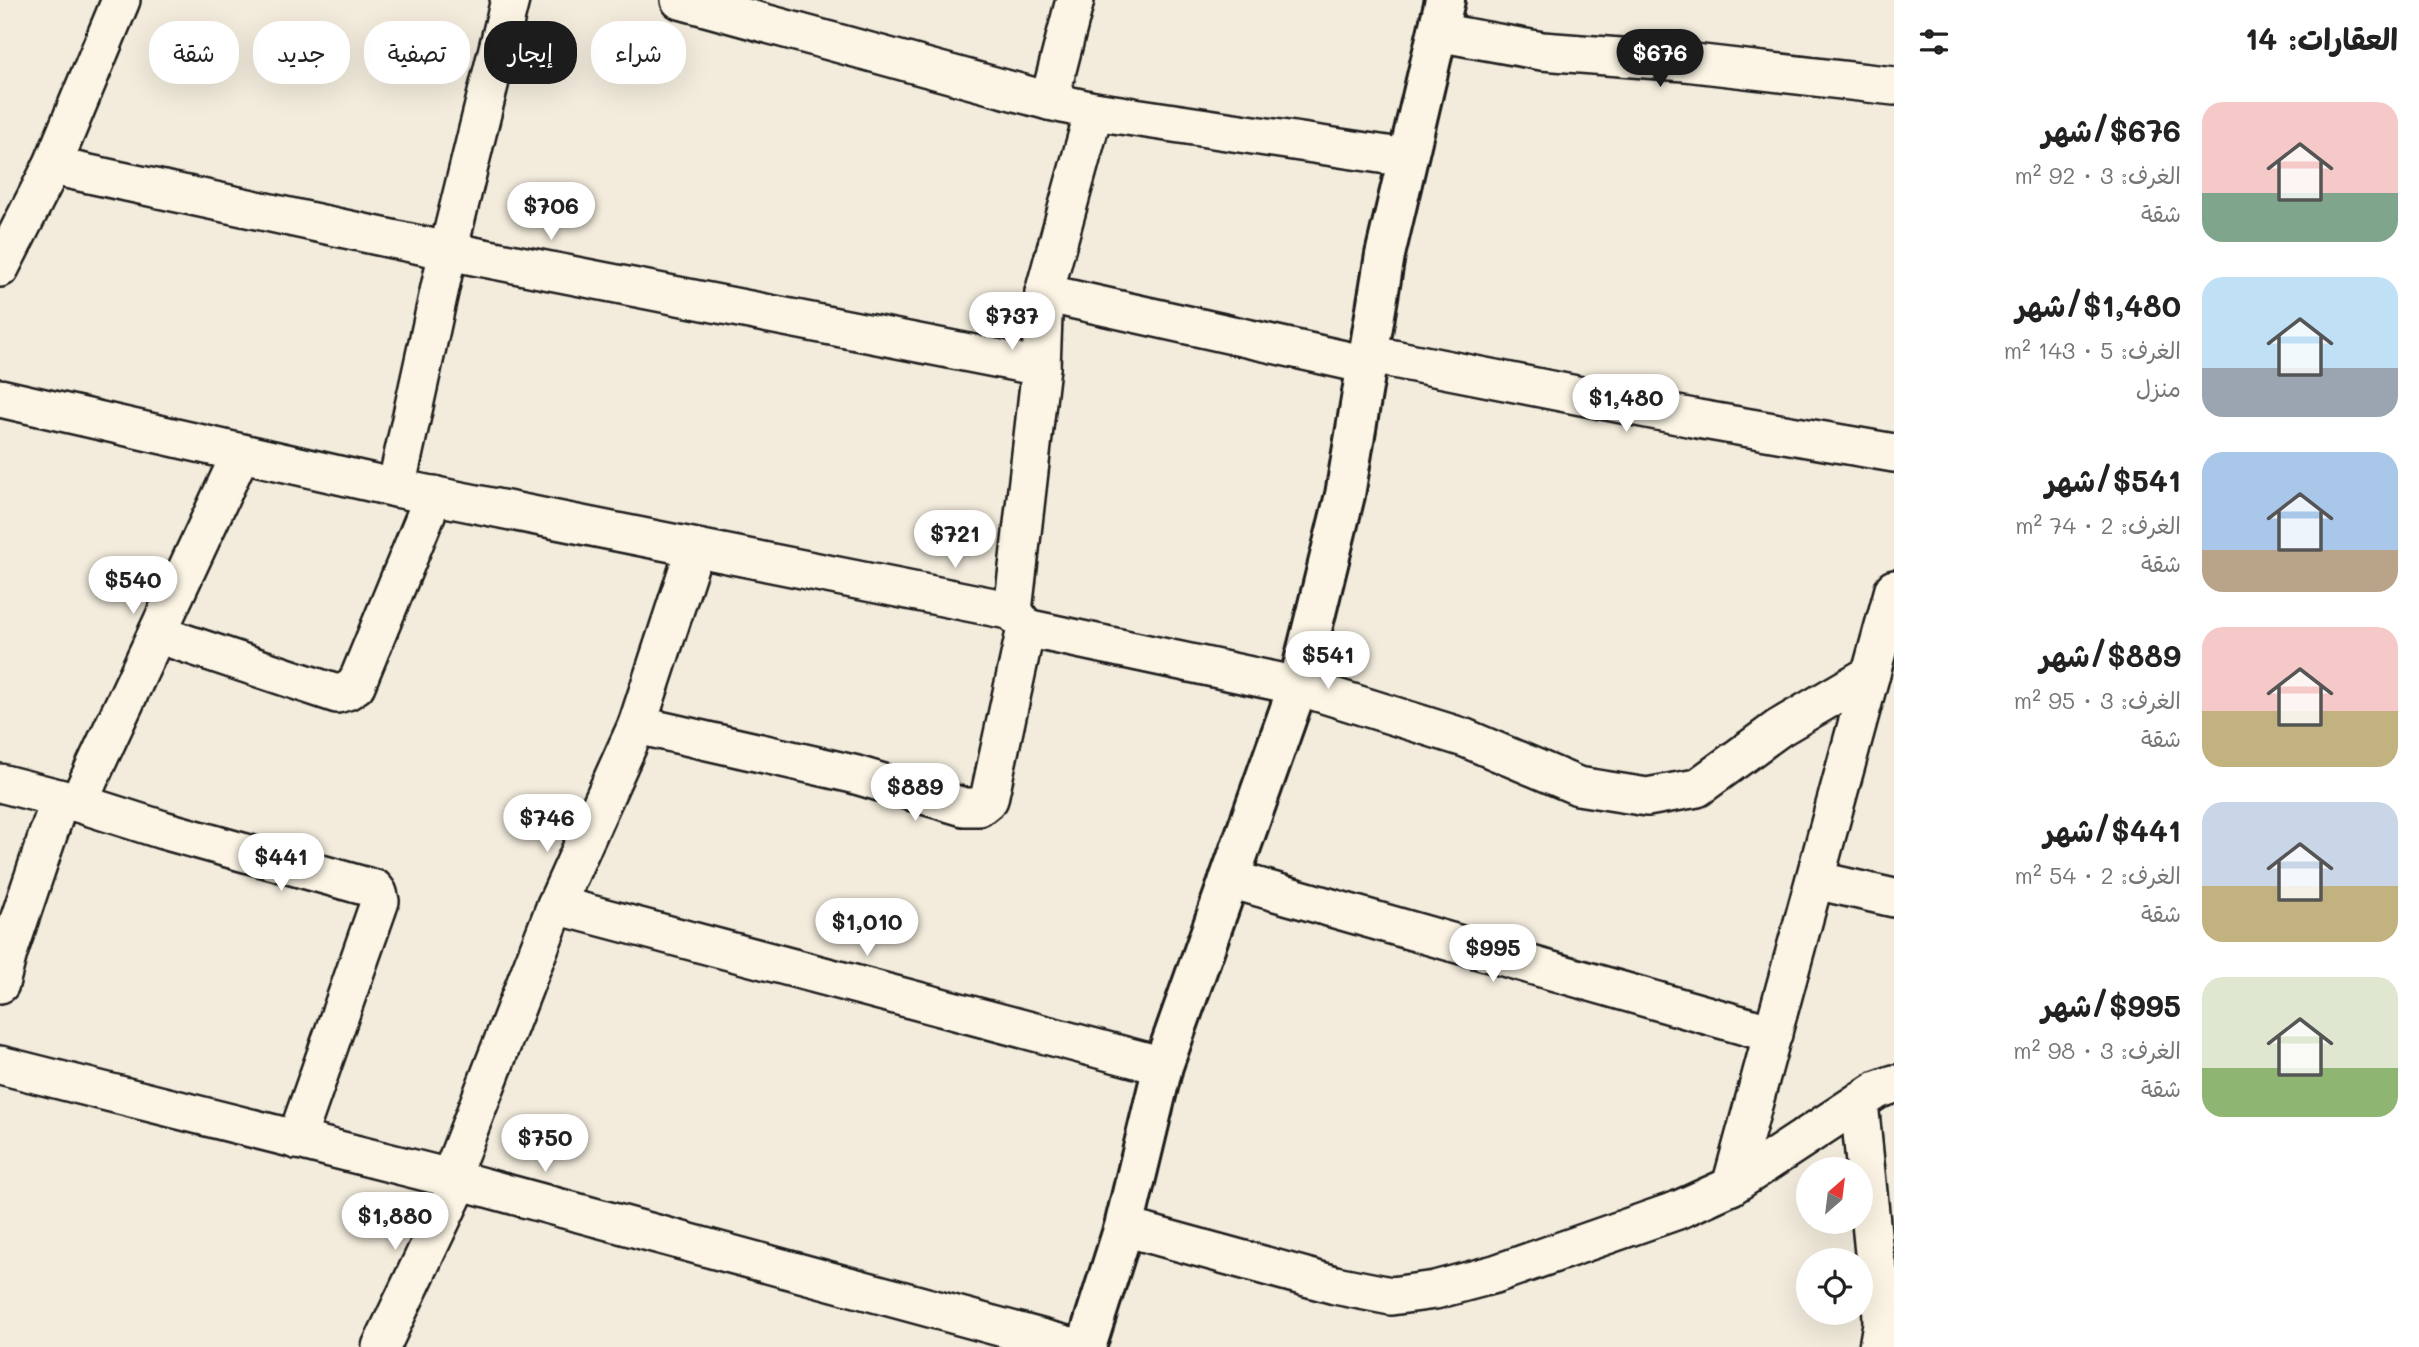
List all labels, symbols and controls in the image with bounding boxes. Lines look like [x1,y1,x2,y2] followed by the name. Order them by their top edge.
[2245,18,2398,58] text: العقارات: 14
[149,21,239,84] chip: شقة
[253,21,350,84] chip: جديد
[364,21,470,84] chip: تصفية
[484,21,577,84] chip: إيجار
[591,21,686,84] chip: شراء
[1915,23,1953,61] icon: filters
[1619,29,1701,89] pin: $676
[1633,37,1687,67] text: $676
[2042,110,2181,150] text: $676/شهر
[2258,130,2342,214] icon: home
[2014,160,2181,190] text: الغرف: 3 · 92 m²
[510,182,592,242] pin: $706
[523,190,579,220] text: $706
[2141,198,2181,228] text: شقة
[2016,285,2181,325] text: $1,480/شهر
[971,292,1053,352] pin: $737
[985,300,1039,330] text: $737
[2258,305,2342,389] icon: home
[2004,335,2181,365] text: الغرف: 5 · 143 m²
[2136,373,2181,403] text: منزل
[1569,374,1683,434] pin: $1,480
[1588,382,1664,412] text: $1,480
[2045,460,2181,500] text: $541/شهر
[2258,480,2342,564] icon: home
[914,510,996,570] pin: $721
[2015,510,2181,540] text: الغرف: 2 · 74 m²
[930,518,980,548] text: $721
[2141,548,2181,578] text: شقة
[92,556,174,616] pin: $540
[104,564,162,594] text: $540
[1287,632,1369,691] pin: $541
[2040,635,2181,675] text: $889/شهر
[1302,639,1354,669] text: $541
[2258,655,2342,739] icon: home
[2014,685,2181,715] text: الغرف: 3 · 95 m²
[2141,723,2181,753] text: شقة
[874,764,956,823] pin: $889
[887,771,943,801] text: $889
[506,794,588,854] pin: $746
[519,802,575,832] text: $746
[2044,810,2181,850] text: $441/شهر
[2258,830,2342,914] icon: home
[240,834,322,893] pin: $441
[254,841,308,871] text: $441
[2015,860,2181,890] text: الغرف: 2 · 54 m²
[810,898,924,958] pin: $1,010
[2141,898,2181,928] text: شقة
[831,906,903,936] text: $1,010
[1452,925,1534,984] pin: $995
[1465,932,1521,962] text: $995
[2041,985,2181,1025] text: $995/شهر
[2258,1005,2342,1089] icon: home
[2013,1035,2181,1065] text: الغرف: 3 · 98 m²
[2141,1073,2181,1103] text: شقة
[504,1114,586,1174] pin: $750
[517,1122,573,1152] text: $750
[1796,1157,1872,1234] north arrow
[1796,1157,1873,1325] map controls
[338,1192,452,1252] pin: $1,880
[358,1200,432,1230] text: $1,880
[1796,1248,1873,1325] button: locate

